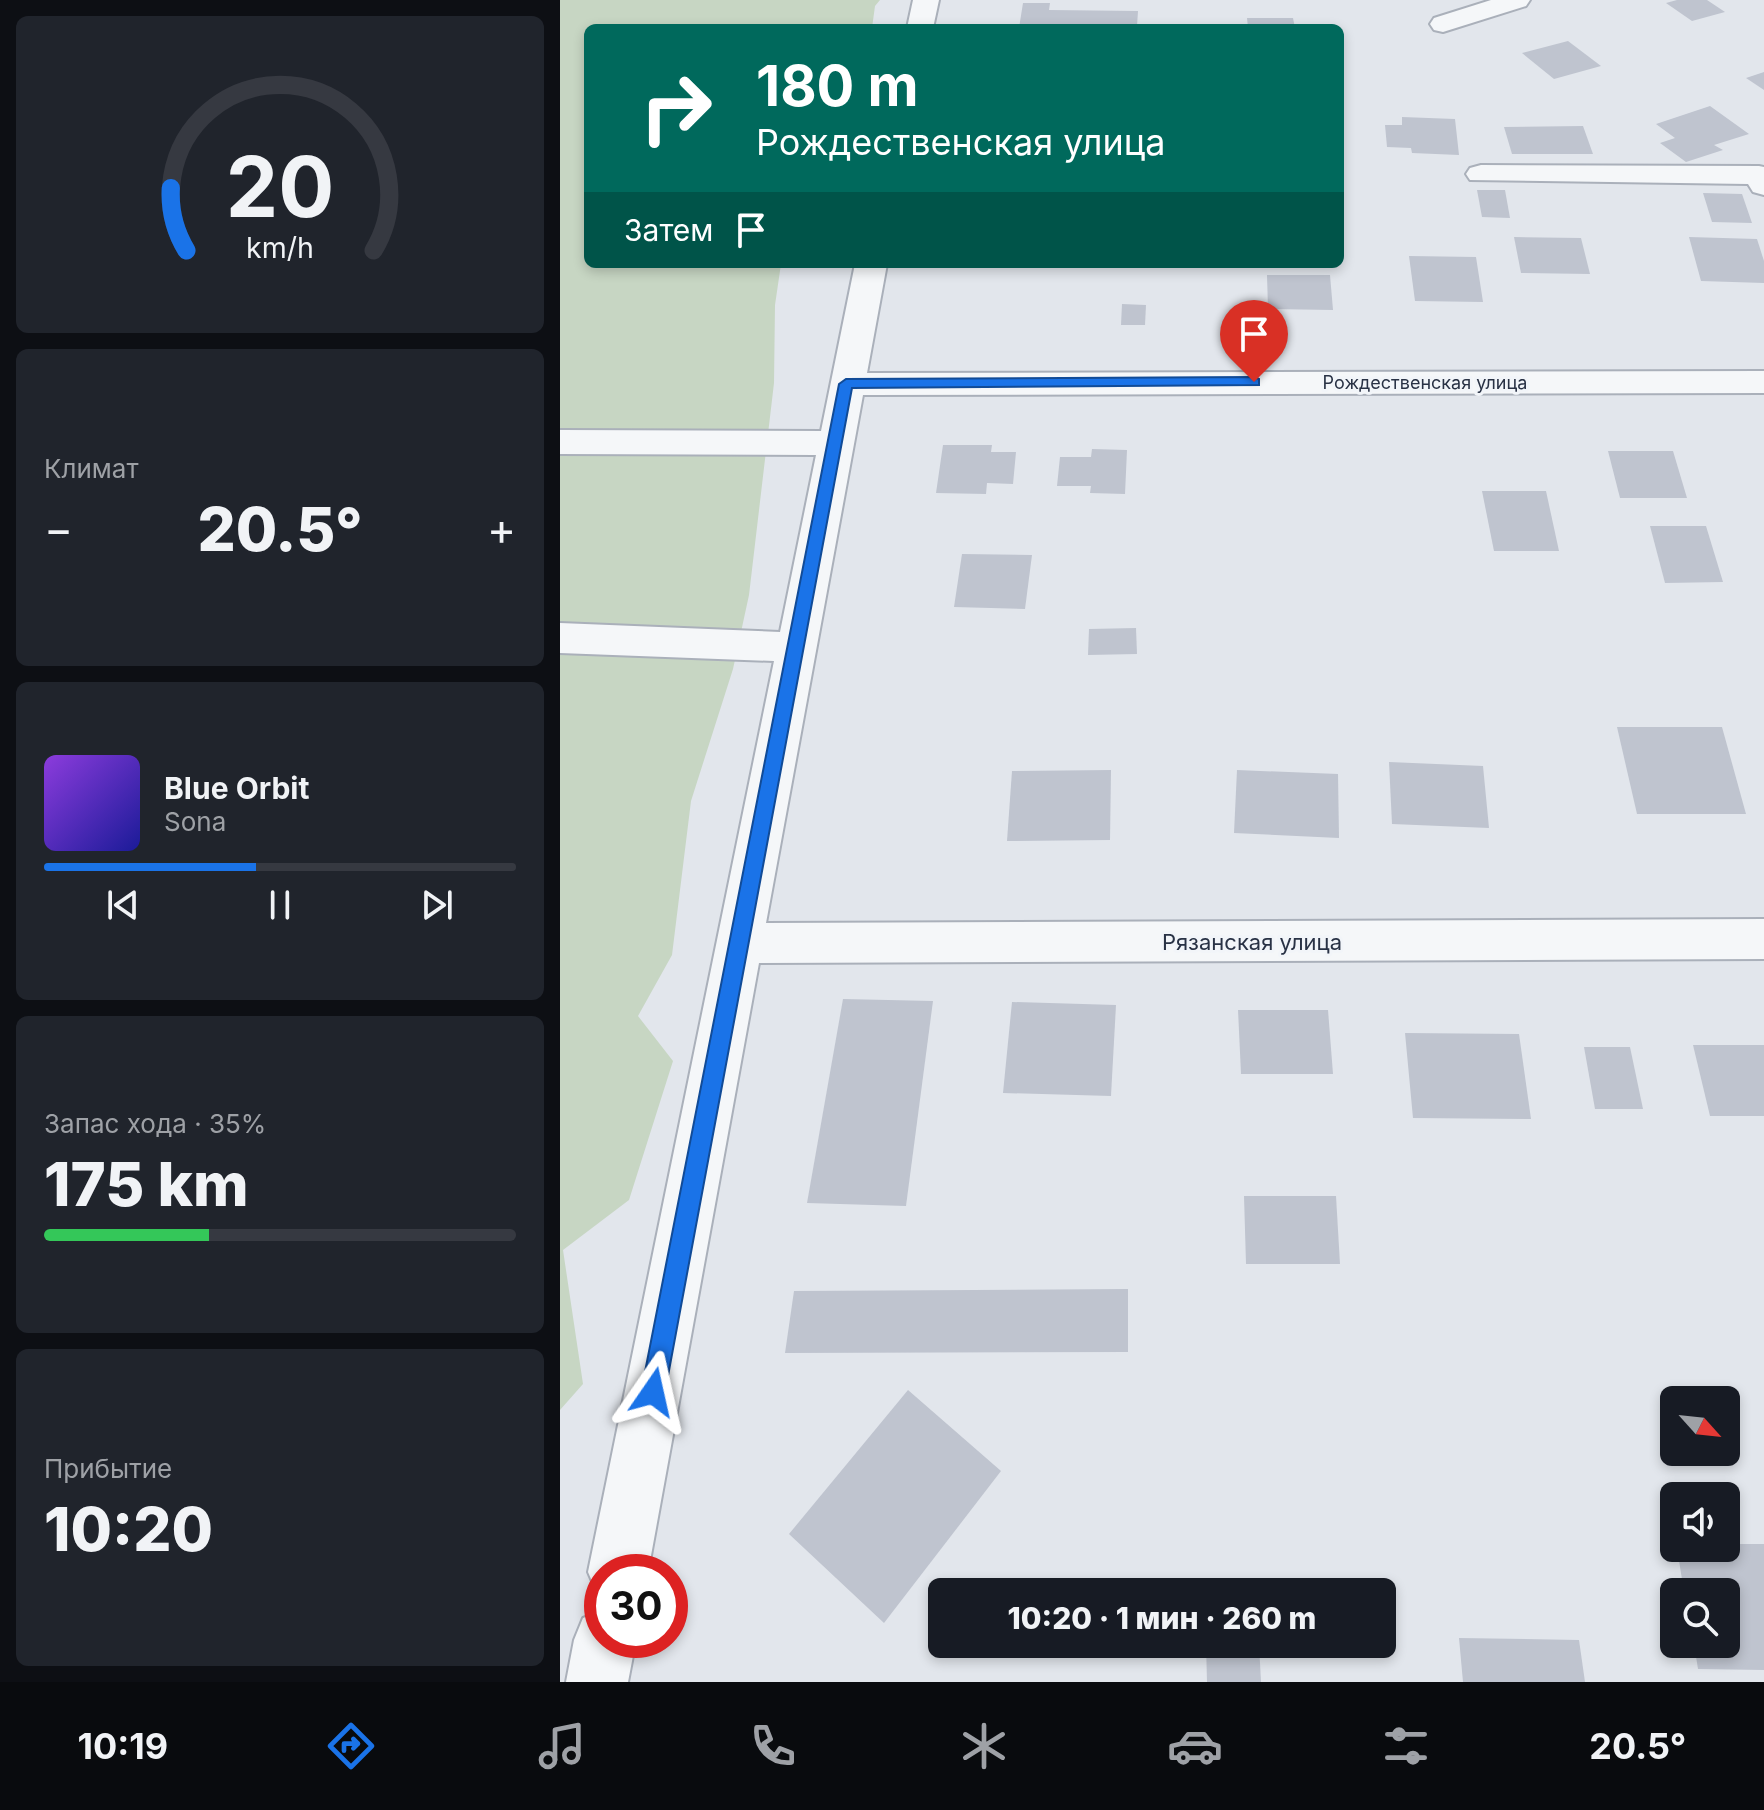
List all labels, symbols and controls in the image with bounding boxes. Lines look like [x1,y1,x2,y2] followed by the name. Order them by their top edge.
[756,52,919,120] text: 180 m
[624,56,728,160] icon: right
[756,120,1166,164] text: Рождественская улица
[226,135,334,236] text: 20
[729,208,773,252] icon: arrive
[624,212,713,248] text: Затем
[246,230,314,265] text: km/h
[1220,300,1288,382] pin
[1232,312,1276,356] icon: arrive
[1323,372,1527,393] street label: Рождественская улица
[44,453,139,484] text: Климат
[197,493,363,565] text: 20.5°
[44,502,73,556] text: −
[487,502,516,556] text: +
[164,770,309,806] text: Blue Orbit
[164,806,226,837] text: Sona
[101,883,145,927] icon: previous
[258,883,302,927] icon: pause
[415,883,459,927] icon: next
[1162,929,1342,955] street label: Рязанская улица
[44,1108,266,1139] text: Запас хода · 35%
[44,1148,249,1220] text: 175 km
[611,1350,695,1434] position arrow
[1660,1386,1740,1466] north arrow
[1660,1386,1740,1658] map controls
[44,1453,172,1484] text: Прибытие
[1660,1482,1740,1562] button: sound
[44,1493,213,1565] text: 10:20
[584,1554,688,1658] speed limit sign: 30
[1660,1578,1740,1658] button: search
[1008,1600,1316,1636] text: 10:20 · 1 мин · 260 m
[323,1718,379,1774] icon: directions
[534,1718,590,1774] icon: music
[745,1718,801,1774] icon: phone
[956,1718,1012,1774] icon: climate
[1167,1718,1223,1774] icon: car
[1378,1718,1434,1774] icon: filters
[78,1724,168,1768] text: 10:19
[1589,1724,1686,1768] text: 20.5°

